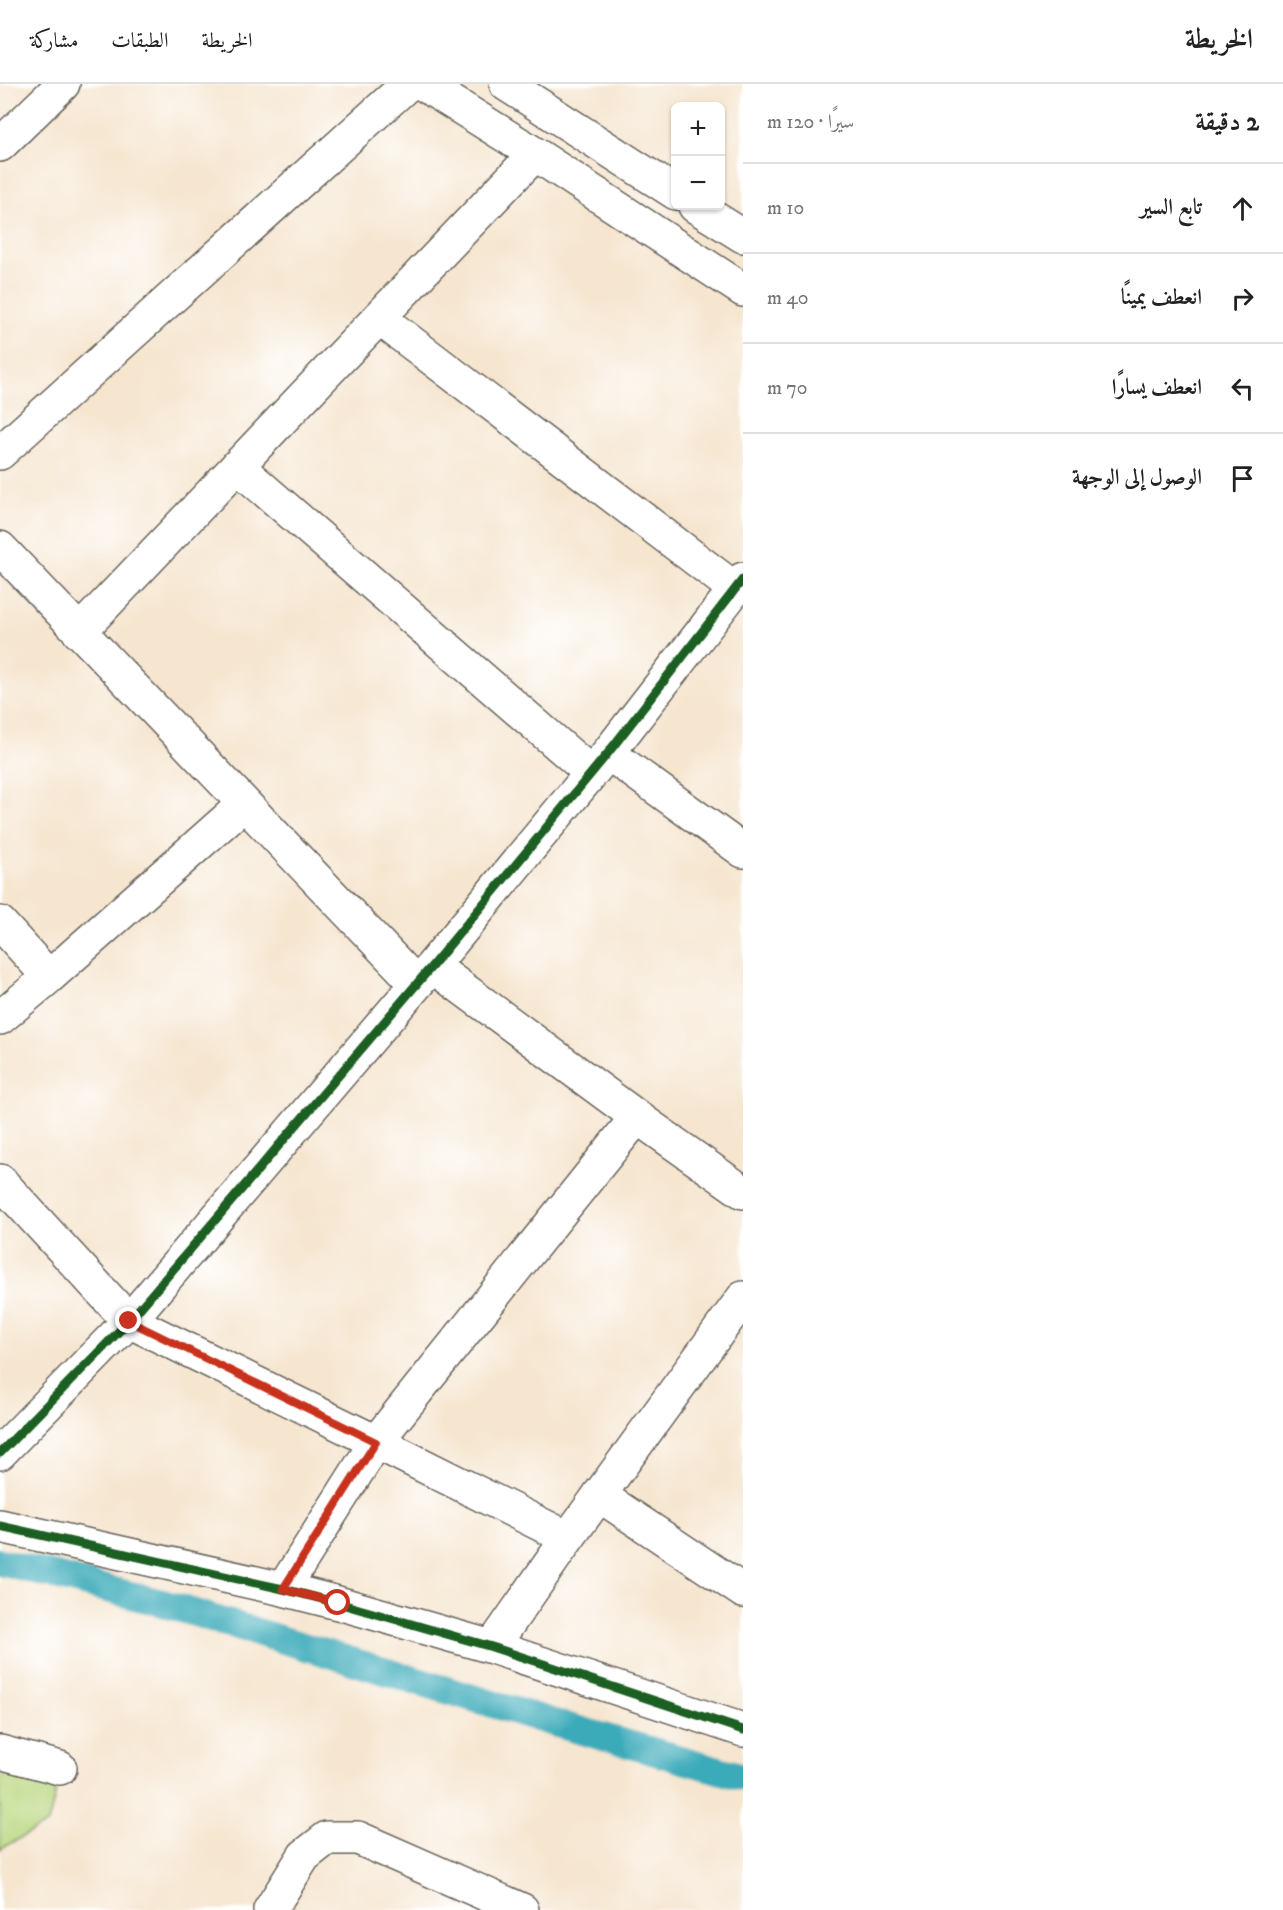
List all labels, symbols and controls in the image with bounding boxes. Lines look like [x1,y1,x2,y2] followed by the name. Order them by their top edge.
[1185,22,1253,57] text: الخريطة
[30,28,78,54] text: مشاركة
[111,28,168,54] text: الطبقات
[201,28,253,54] text: الخريطة
[671,102,725,210] map controls
[671,102,725,156] button: +
[1195,106,1259,139] text: 2 دقيقة
[767,110,854,135] text: سيرًا · 120 m
[671,156,725,210] button: −
[1226,192,1259,225] icon: ahead
[1140,194,1202,221] text: تابع السير
[767,196,804,221] text: 10 m
[1226,282,1259,315] icon: right
[1121,284,1202,311] text: انعطف يمينًا
[767,286,809,311] text: 40 m
[1226,372,1259,405] icon: left
[1112,374,1202,401] text: انعطف يسارًا
[767,376,808,401] text: 70 m
[1226,462,1259,495] icon: arrive
[1072,464,1202,491] text: الوصول إلى الوجهة
[115,1307,141,1333] route end
[324,1589,350,1615] route start

